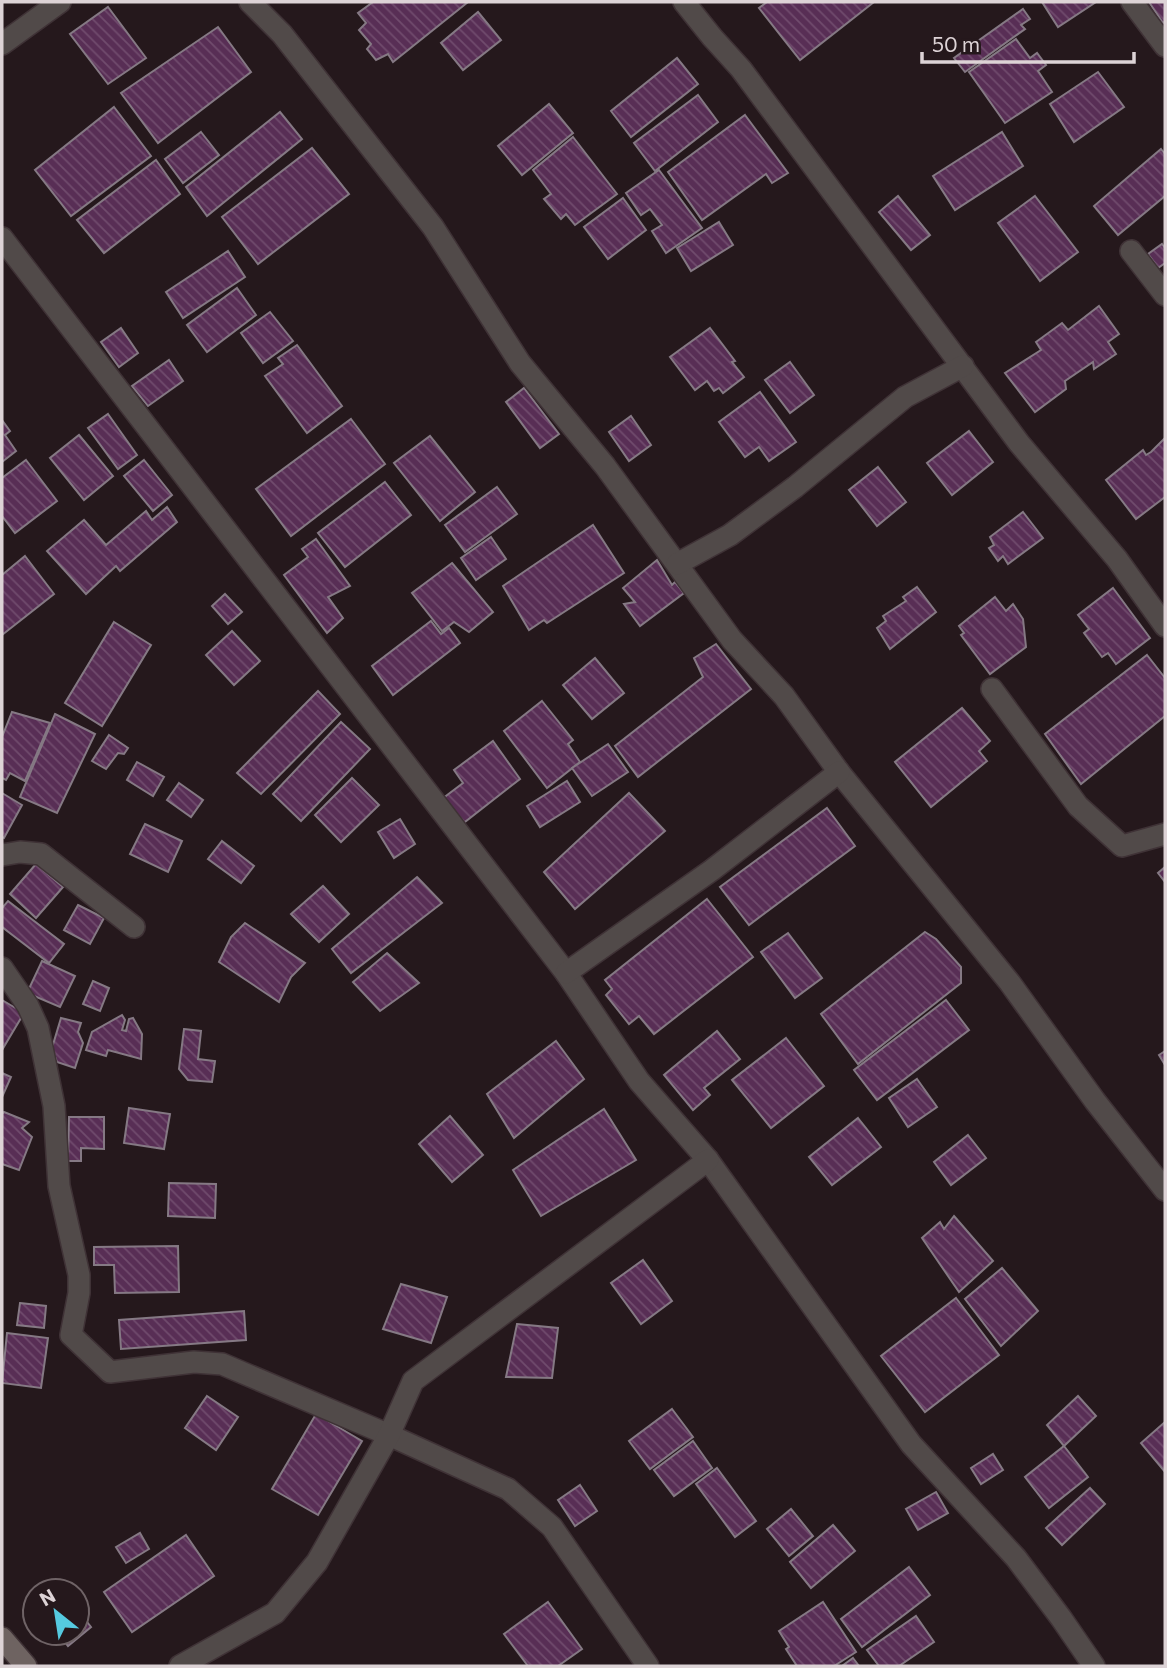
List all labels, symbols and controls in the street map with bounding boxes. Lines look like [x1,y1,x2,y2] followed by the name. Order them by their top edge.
[922,21,1134,65] scale bar
[932,31,980,56] text: 50 m
[21,1577,91,1647] north arrow
[35,1583,59,1610] text: N

